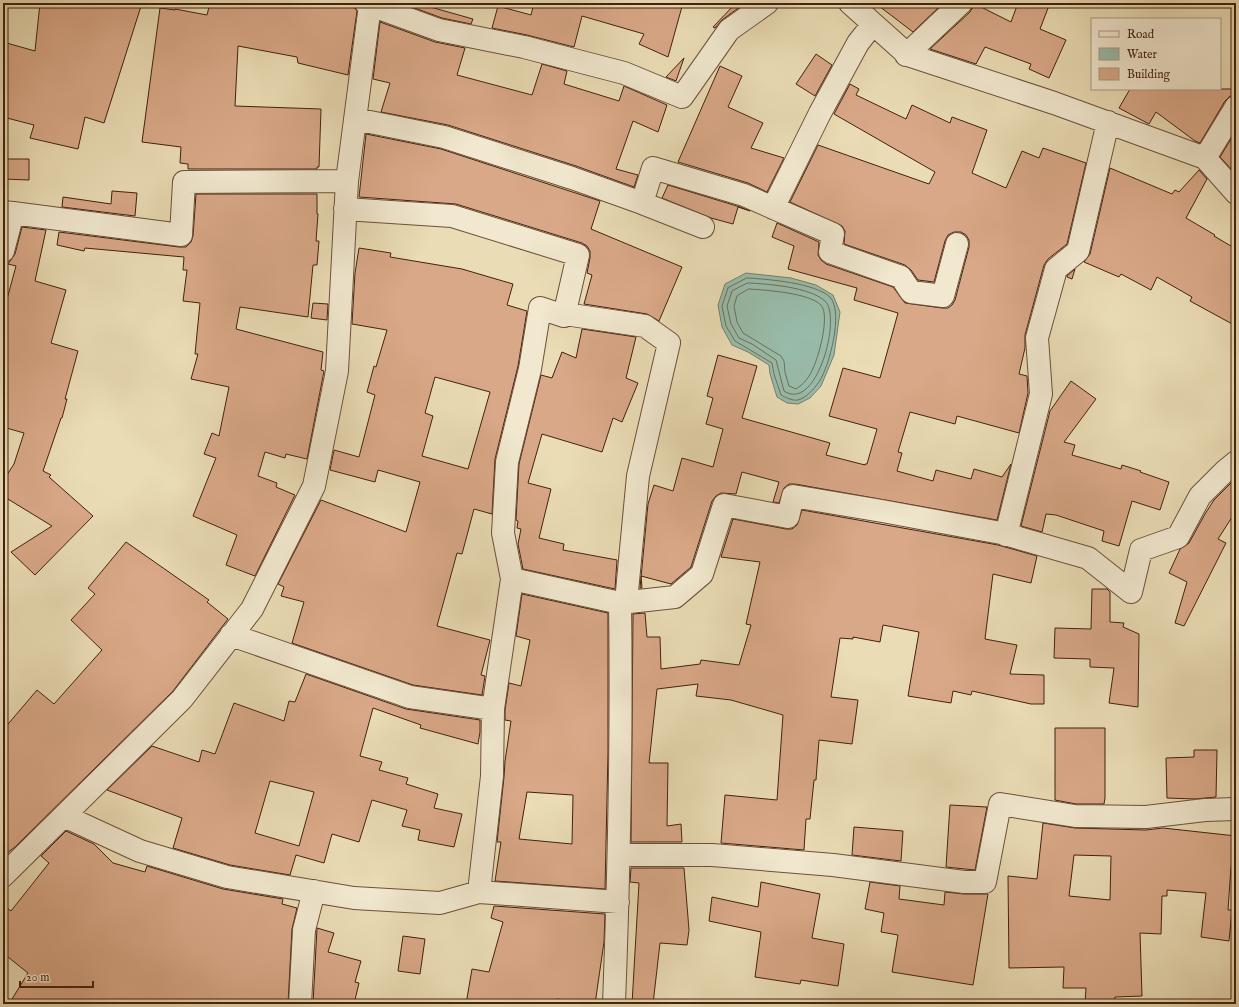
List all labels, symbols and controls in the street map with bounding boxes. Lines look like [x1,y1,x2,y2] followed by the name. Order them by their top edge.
[1091,18,1221,90] legend
[1127,27,1155,42] text: Road
[1127,47,1158,62] text: Water
[1127,67,1171,82] text: Building
[20,963,93,989] scale bar
[26,970,49,985] text: 20 m

